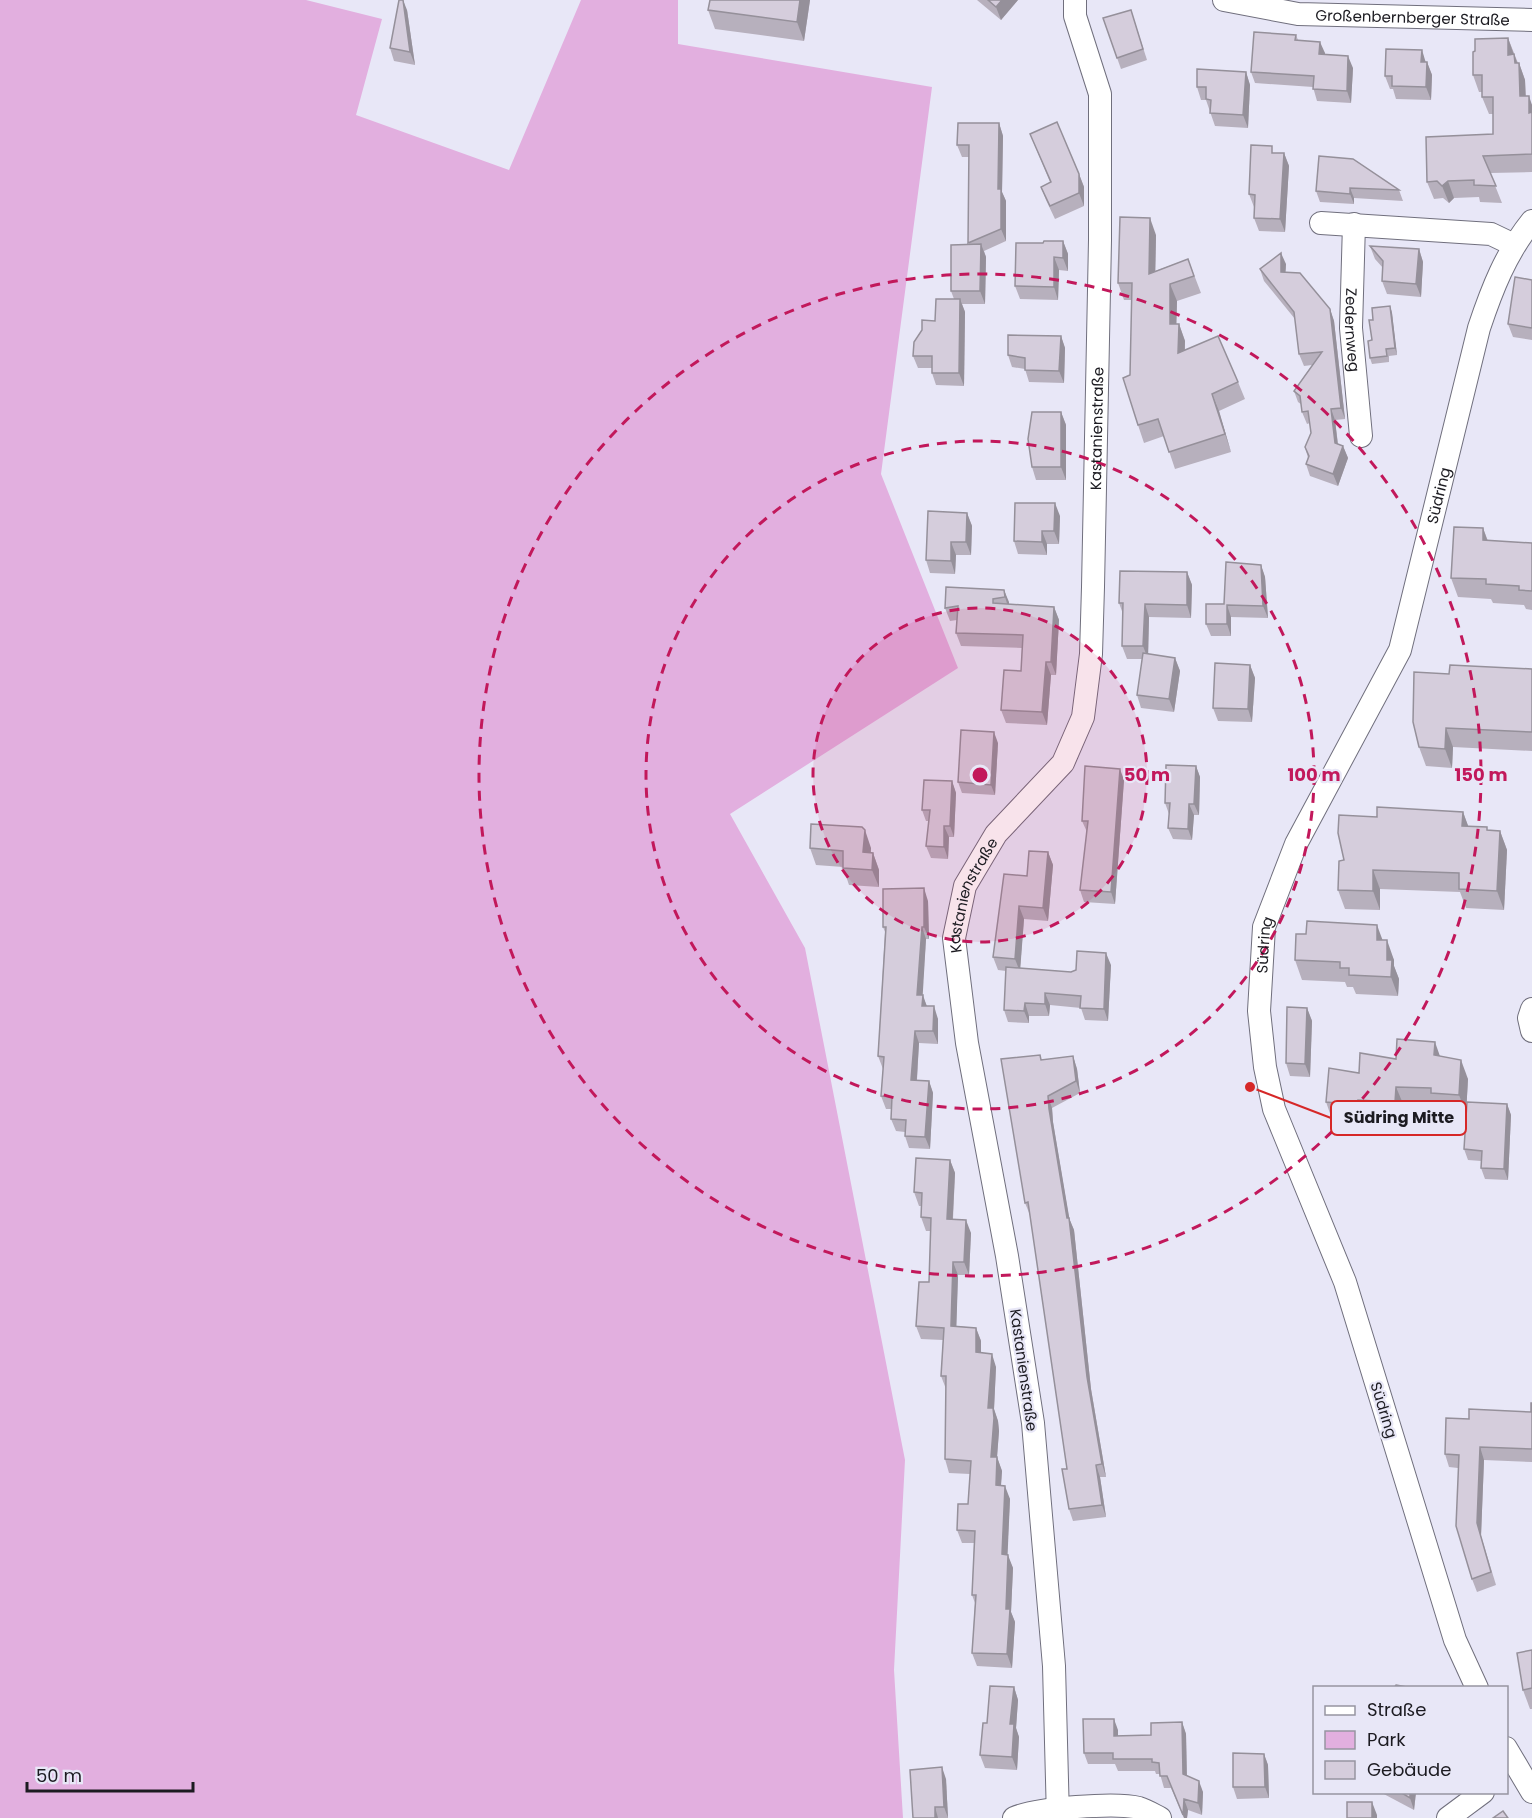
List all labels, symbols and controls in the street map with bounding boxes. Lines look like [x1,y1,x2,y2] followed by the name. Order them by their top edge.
[1315,4,1510,30] street label: Großenbernberger Straße
[1340,288,1366,373] street label: Zedernweg
[1084,367,1108,490] street label: Kastanienstraße
[1421,465,1455,526] street label: Südring
[1124,762,1170,787] text: 50 m
[1287,762,1341,787] text: 100 m
[1454,762,1508,787] text: 150 m
[970,765,990,785] centre of rings
[943,833,1002,954] street label: Kastanienstraße
[1251,913,1278,974] street label: Südring
[1331,1101,1466,1135] callout: Südring Mitte
[1344,1106,1454,1129] text: Südring Mitte
[1005,1307,1043,1433] street label: Kastanienstraße
[1366,1379,1402,1441] street label: Südring
[1313,1686,1508,1794] legend
[1367,1697,1426,1722] text: Straße
[1367,1727,1406,1752] text: Park
[27,1755,194,1793] scale bar
[1367,1757,1451,1782] text: Gebäude
[36,1763,82,1788] text: 50 m

